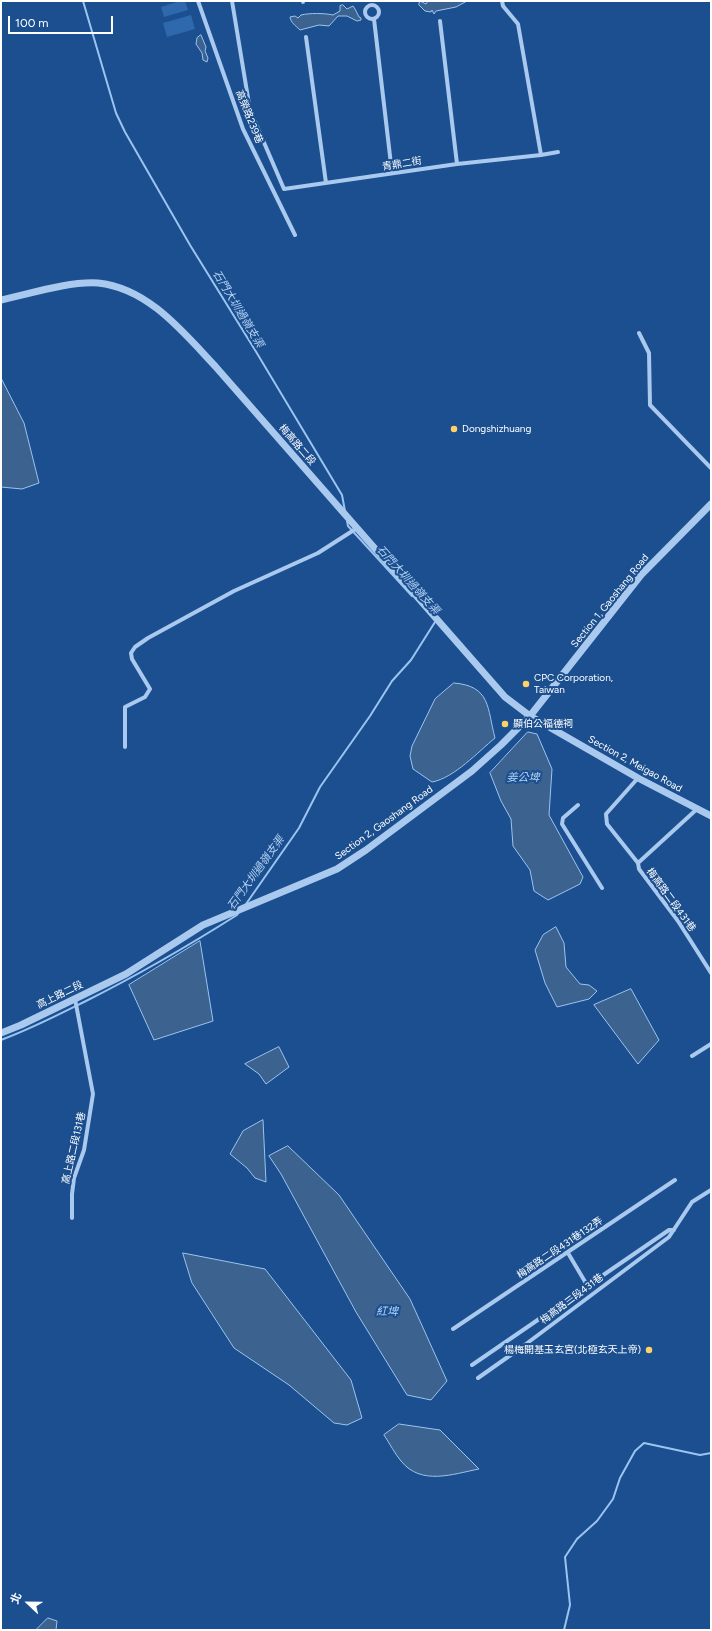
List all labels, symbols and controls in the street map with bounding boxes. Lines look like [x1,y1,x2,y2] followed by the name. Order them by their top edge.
[10,8,115,34] scale bar
[15,16,49,30] text: 100 m
[233,88,265,146] street label: 高榮路239巷
[381,155,423,173] street label: 青鼎二街
[210,268,266,350] water label: 石門大圳過嶺支渠
[276,422,318,468] street label: 梅高路二段
[462,423,531,435] place label: Dongshizhuang
[449,424,459,434] marker: Dongshizhuang
[374,543,442,617] water label: 石門大圳過嶺支渠
[569,552,651,650] street label: Section 1, Gaoshang Road
[534,672,613,696] place label: CPC Corporation, Taiwan
[521,679,531,689] marker: CPC Corporation, Taiwan
[513,718,573,730] place label: 顯伯公福德祠
[500,719,510,729] marker: 顯伯公福德祠
[586,733,684,795] street label: Section 2, Meigao Road
[507,771,539,785] water label: 姜公埤
[333,783,435,863] street label: Section 2, Gaoshang Road
[225,834,287,912] water label: 石門大圳過嶺支渠
[644,866,698,934] street label: 梅高路二段431巷
[35,979,85,1011] street label: 高上路二段
[60,1111,88,1185] street label: 高上路二段131巷
[515,1215,605,1281] street label: 梅高路二段431巷132弄
[538,1271,606,1327] street label: 梅高路二段431巷
[376,1305,398,1319] water label: 紅埤
[504,1344,641,1356] place label: 楊梅開基玉玄宮(北極玄天上帝)
[644,1345,654,1355] marker: 楊梅開基玉玄宮(北極玄天上帝)
[8,1583,48,1623] north arrow
[8,1591,24,1606] text: 北

